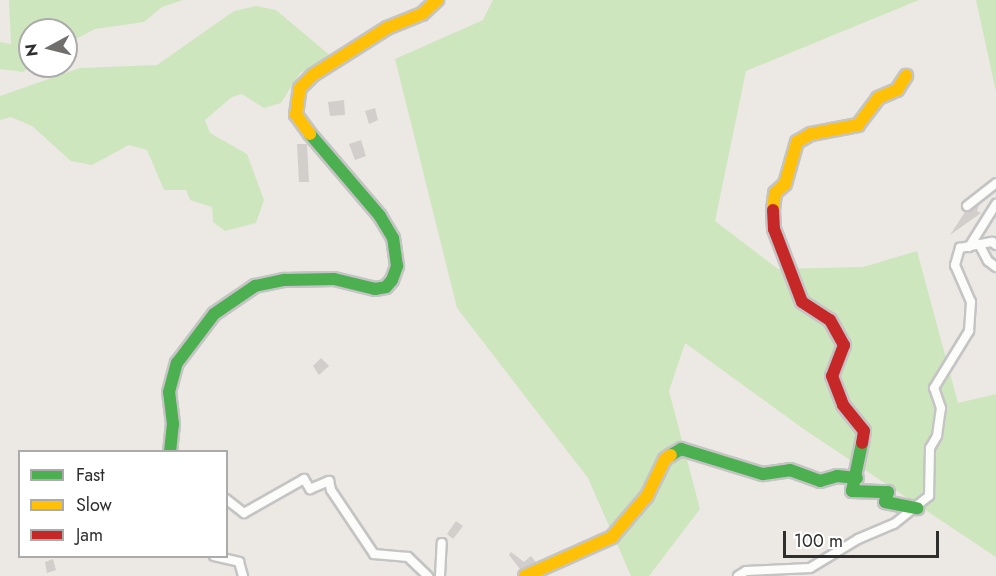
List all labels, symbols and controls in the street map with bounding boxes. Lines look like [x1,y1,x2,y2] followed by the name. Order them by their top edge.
[18,18,78,78] north arrow
[19,42,44,58] text: N
[18,450,228,558] legend
[76,462,105,488] text: Fast
[76,492,112,518] text: Slow
[786,519,942,557] scale bar
[76,522,103,548] text: Jam
[794,528,843,554] text: 100 m

